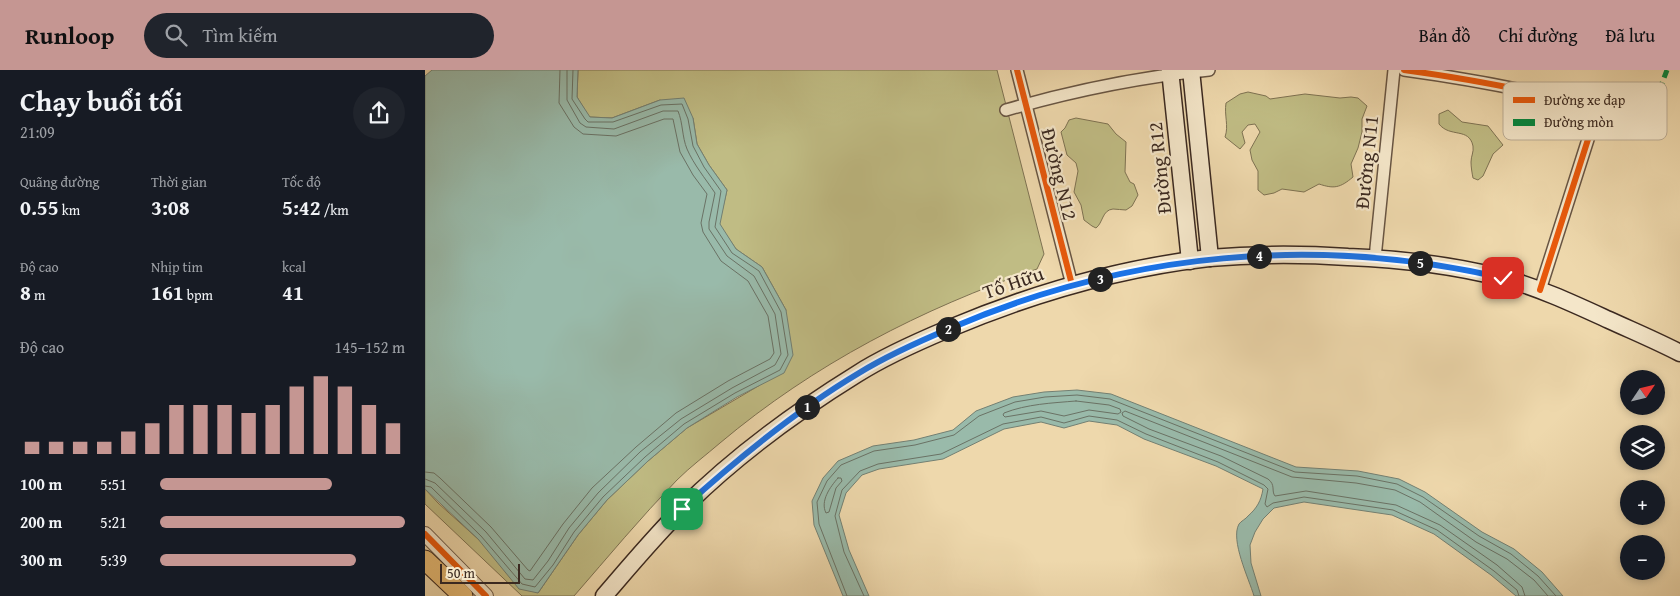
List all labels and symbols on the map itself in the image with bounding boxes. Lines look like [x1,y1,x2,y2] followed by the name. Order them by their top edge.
[1503,82,1667,140] legend
[1544,90,1626,110] text: Đường xe đạp
[1544,112,1614,132] text: Đường mòn
[1347,114,1385,210] street label: Đường N11
[1140,121,1178,215] street label: Đường R12
[1035,125,1085,223] street label: Đường N12
[1247,244,1271,268] pin: 4
[1407,250,1433,276] pin: 5
[1482,257,1524,299] pin
[979,258,1047,306] street label: Tố Hữu
[1087,266,1113,292] pin: 3
[935,316,961,342] pin: 2
[1620,370,1665,415] north arrow
[795,394,819,420] pin: 1
[661,488,703,530] pin
[440,561,520,584] scale bar

